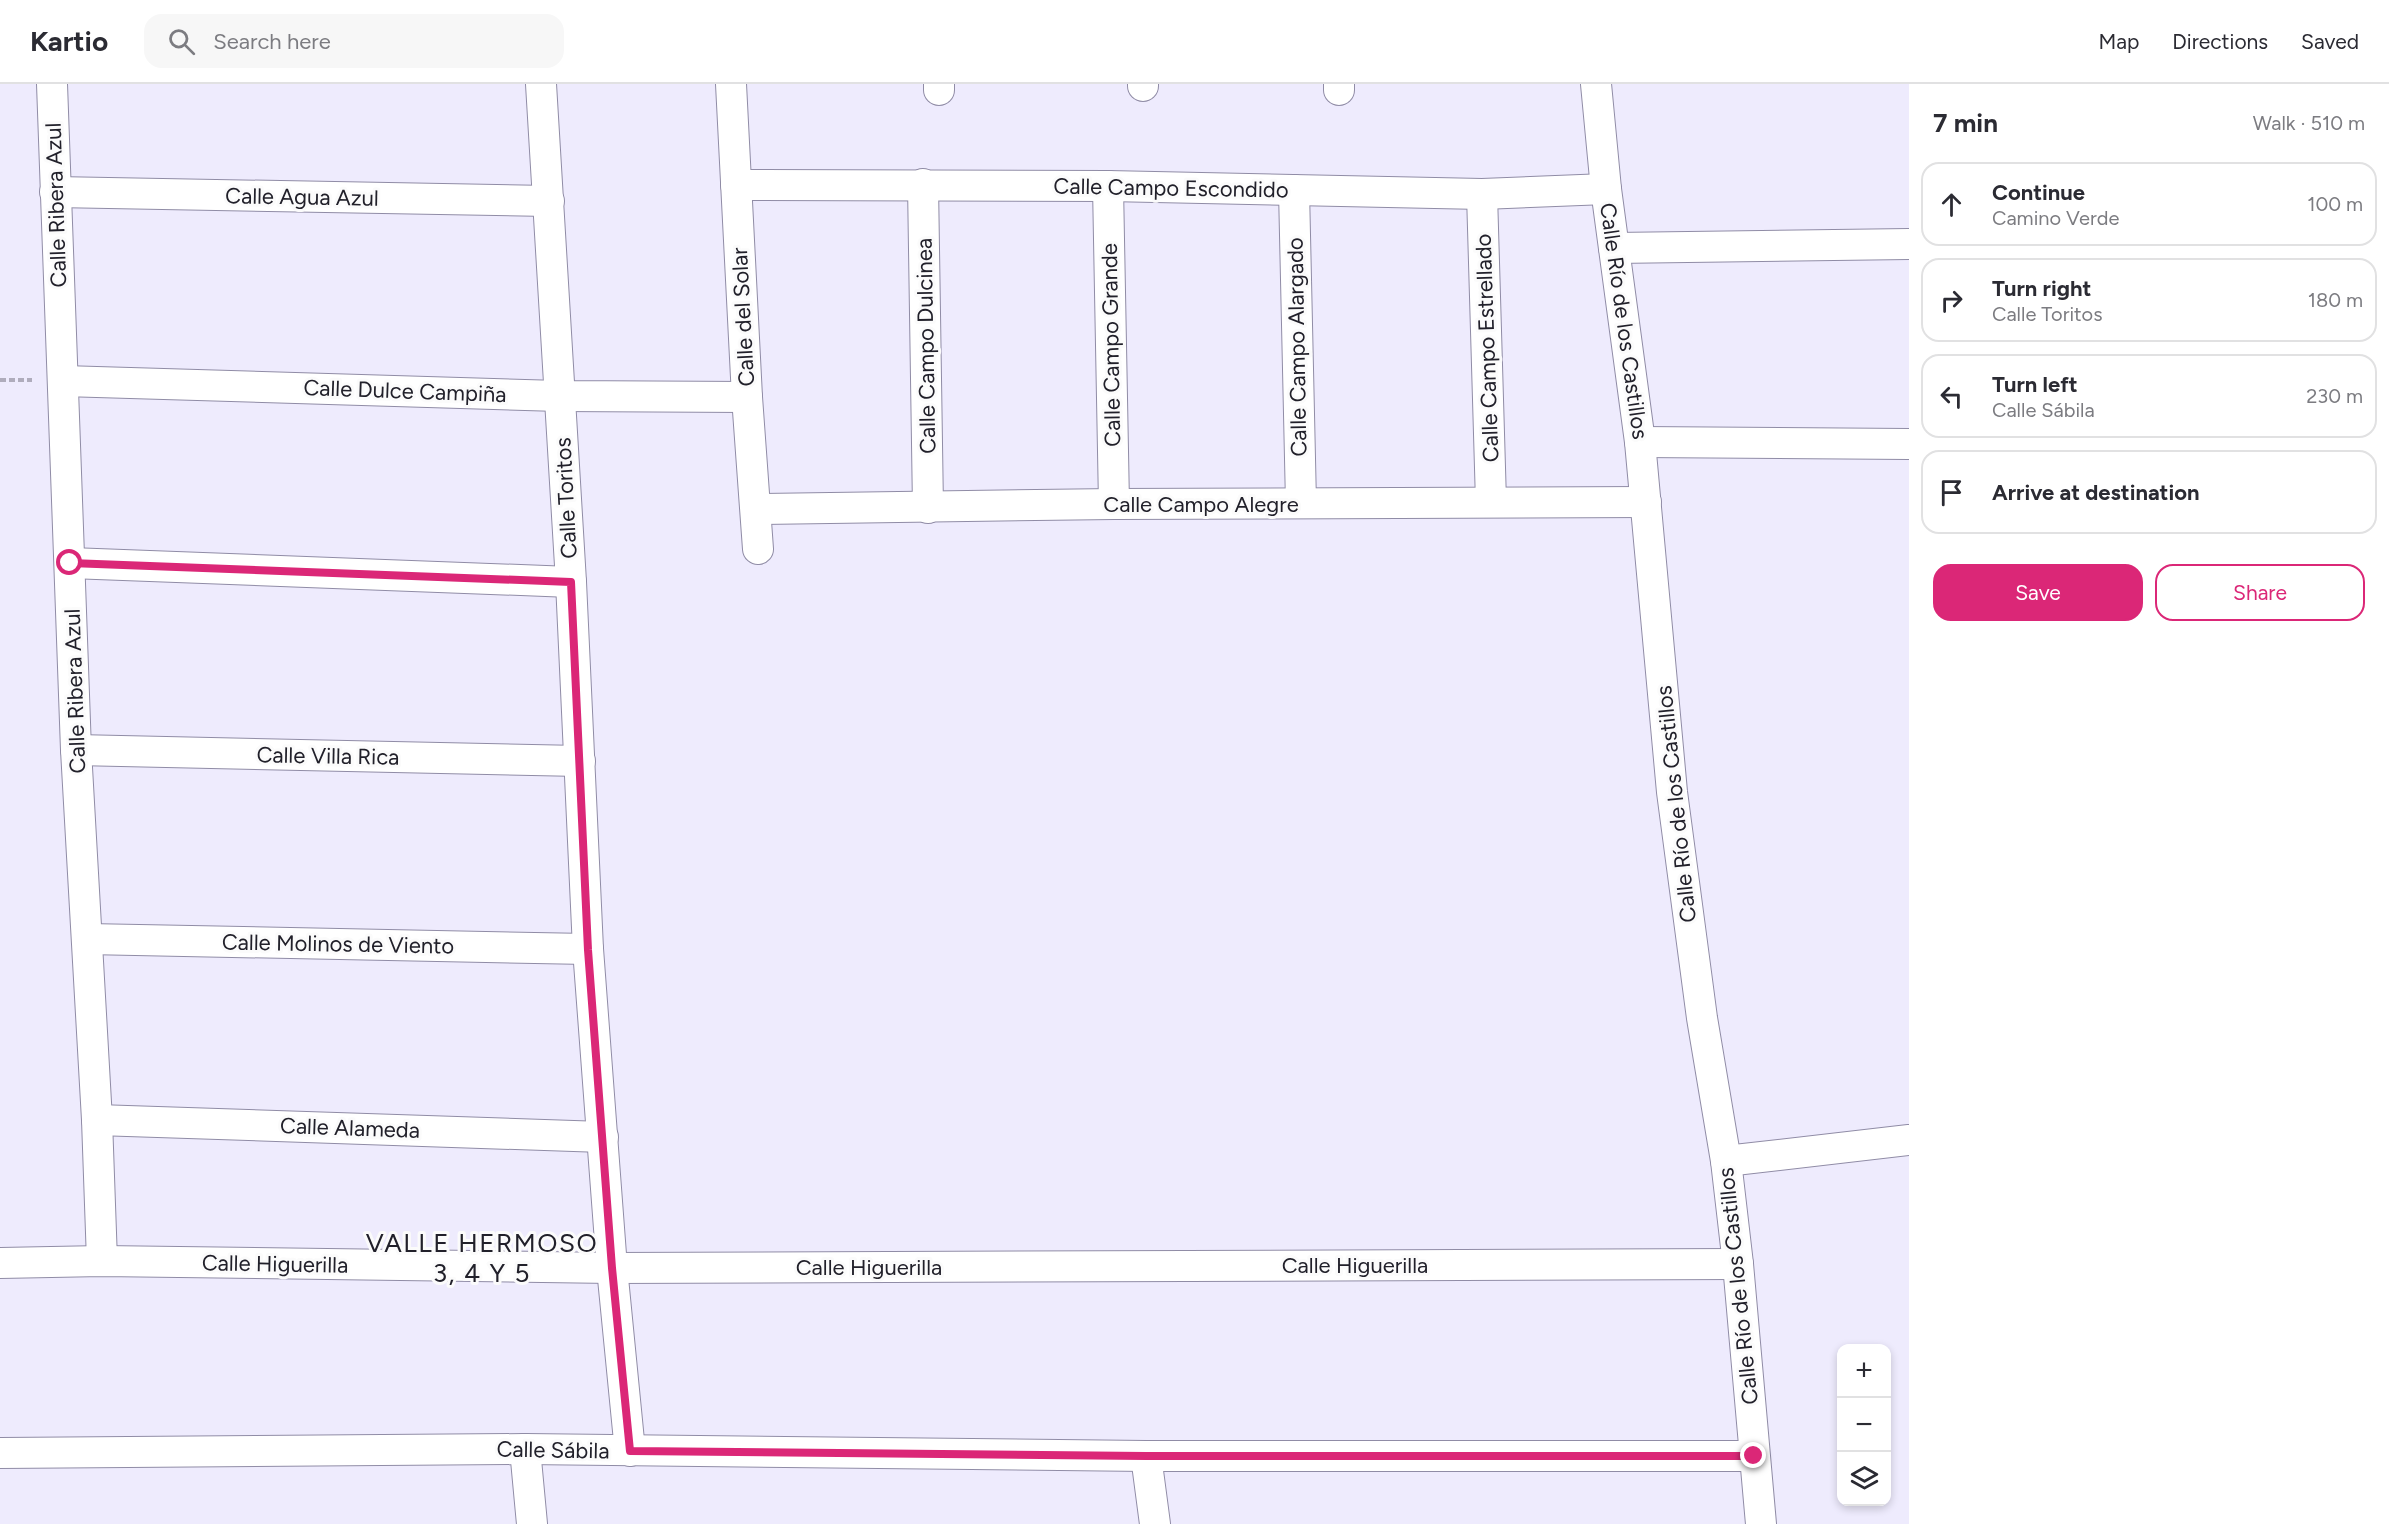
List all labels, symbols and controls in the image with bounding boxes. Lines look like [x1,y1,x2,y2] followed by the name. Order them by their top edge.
[144,14,564,68] search box
[30,24,108,58] text: Kartio
[165,25,198,58] icon: search
[213,28,331,55] text: Search here
[2098,29,2139,54] text: Map
[2172,29,2268,54] text: Directions
[2301,29,2359,54] text: Saved
[1933,107,1998,139] text: 7 min
[2253,111,2365,135] text: Walk · 510 m
[40,122,72,288] street label: Calle Ribera Azul
[1053,172,1289,204] street label: Calle Campo Escondido
[1992,179,2085,206] text: Continue
[225,182,379,212] street label: Calle Agua Azul
[1935,188,1968,221] icon: ahead
[2307,192,2363,216] text: 100 m
[1594,201,1654,441] street label: Calle Río de los Castillos
[1992,206,2119,230] text: Camino Verde
[1470,233,1504,463] street label: Calle Campo Estrellado
[1282,237,1312,457] street label: Calle Campo Alargado
[911,238,941,454] street label: Calle Campo Dulcinea
[1096,243,1126,447] street label: Calle Campo Grande
[726,246,760,387] street label: Calle del Solar
[1992,275,2091,302] text: Turn right
[1935,284,1968,317] icon: right
[2308,288,2363,312] text: 180 m
[1992,302,2103,326] text: Calle Toritos
[1992,371,2078,398] text: Turn left
[303,374,507,408] street label: Calle Dulce Campiña
[1935,380,1968,413] icon: left
[2306,384,2363,408] text: 230 m
[1992,398,2095,422] text: Calle Sábila
[549,437,583,559] street label: Calle Toritos
[1935,476,1968,509] icon: arrive
[1992,479,2200,506] text: Arrive at destination
[1103,491,1299,518] street label: Calle Campo Alegre
[56,549,82,575] route start
[1933,564,2143,621] button: Save
[2155,564,2365,621] button: Share
[59,608,91,774] street label: Calle Ribera Azul
[1650,684,1702,924] street label: Calle Río de los Castillos
[256,741,400,771] street label: Calle Villa Rica
[222,928,454,960] street label: Calle Molinos de Viento
[280,1112,420,1144] street label: Calle Alameda
[1712,1166,1764,1406] street label: Calle Río de los Castillos
[366,1227,598,1289] district label: VALLE HERMOSO 3, 4 Y 5
[202,1249,348,1279] street label: Calle Higuerilla
[1282,1252,1428,1279] street label: Calle Higuerilla
[796,1254,942,1281] street label: Calle Higuerilla
[1837,1344,1891,1506] map controls
[1837,1344,1891,1398] button: +
[1837,1398,1891,1452] button: −
[496,1436,610,1464] street label: Calle Sábila
[1740,1442,1766,1468] route end
[1837,1452,1891,1506] button: layers

